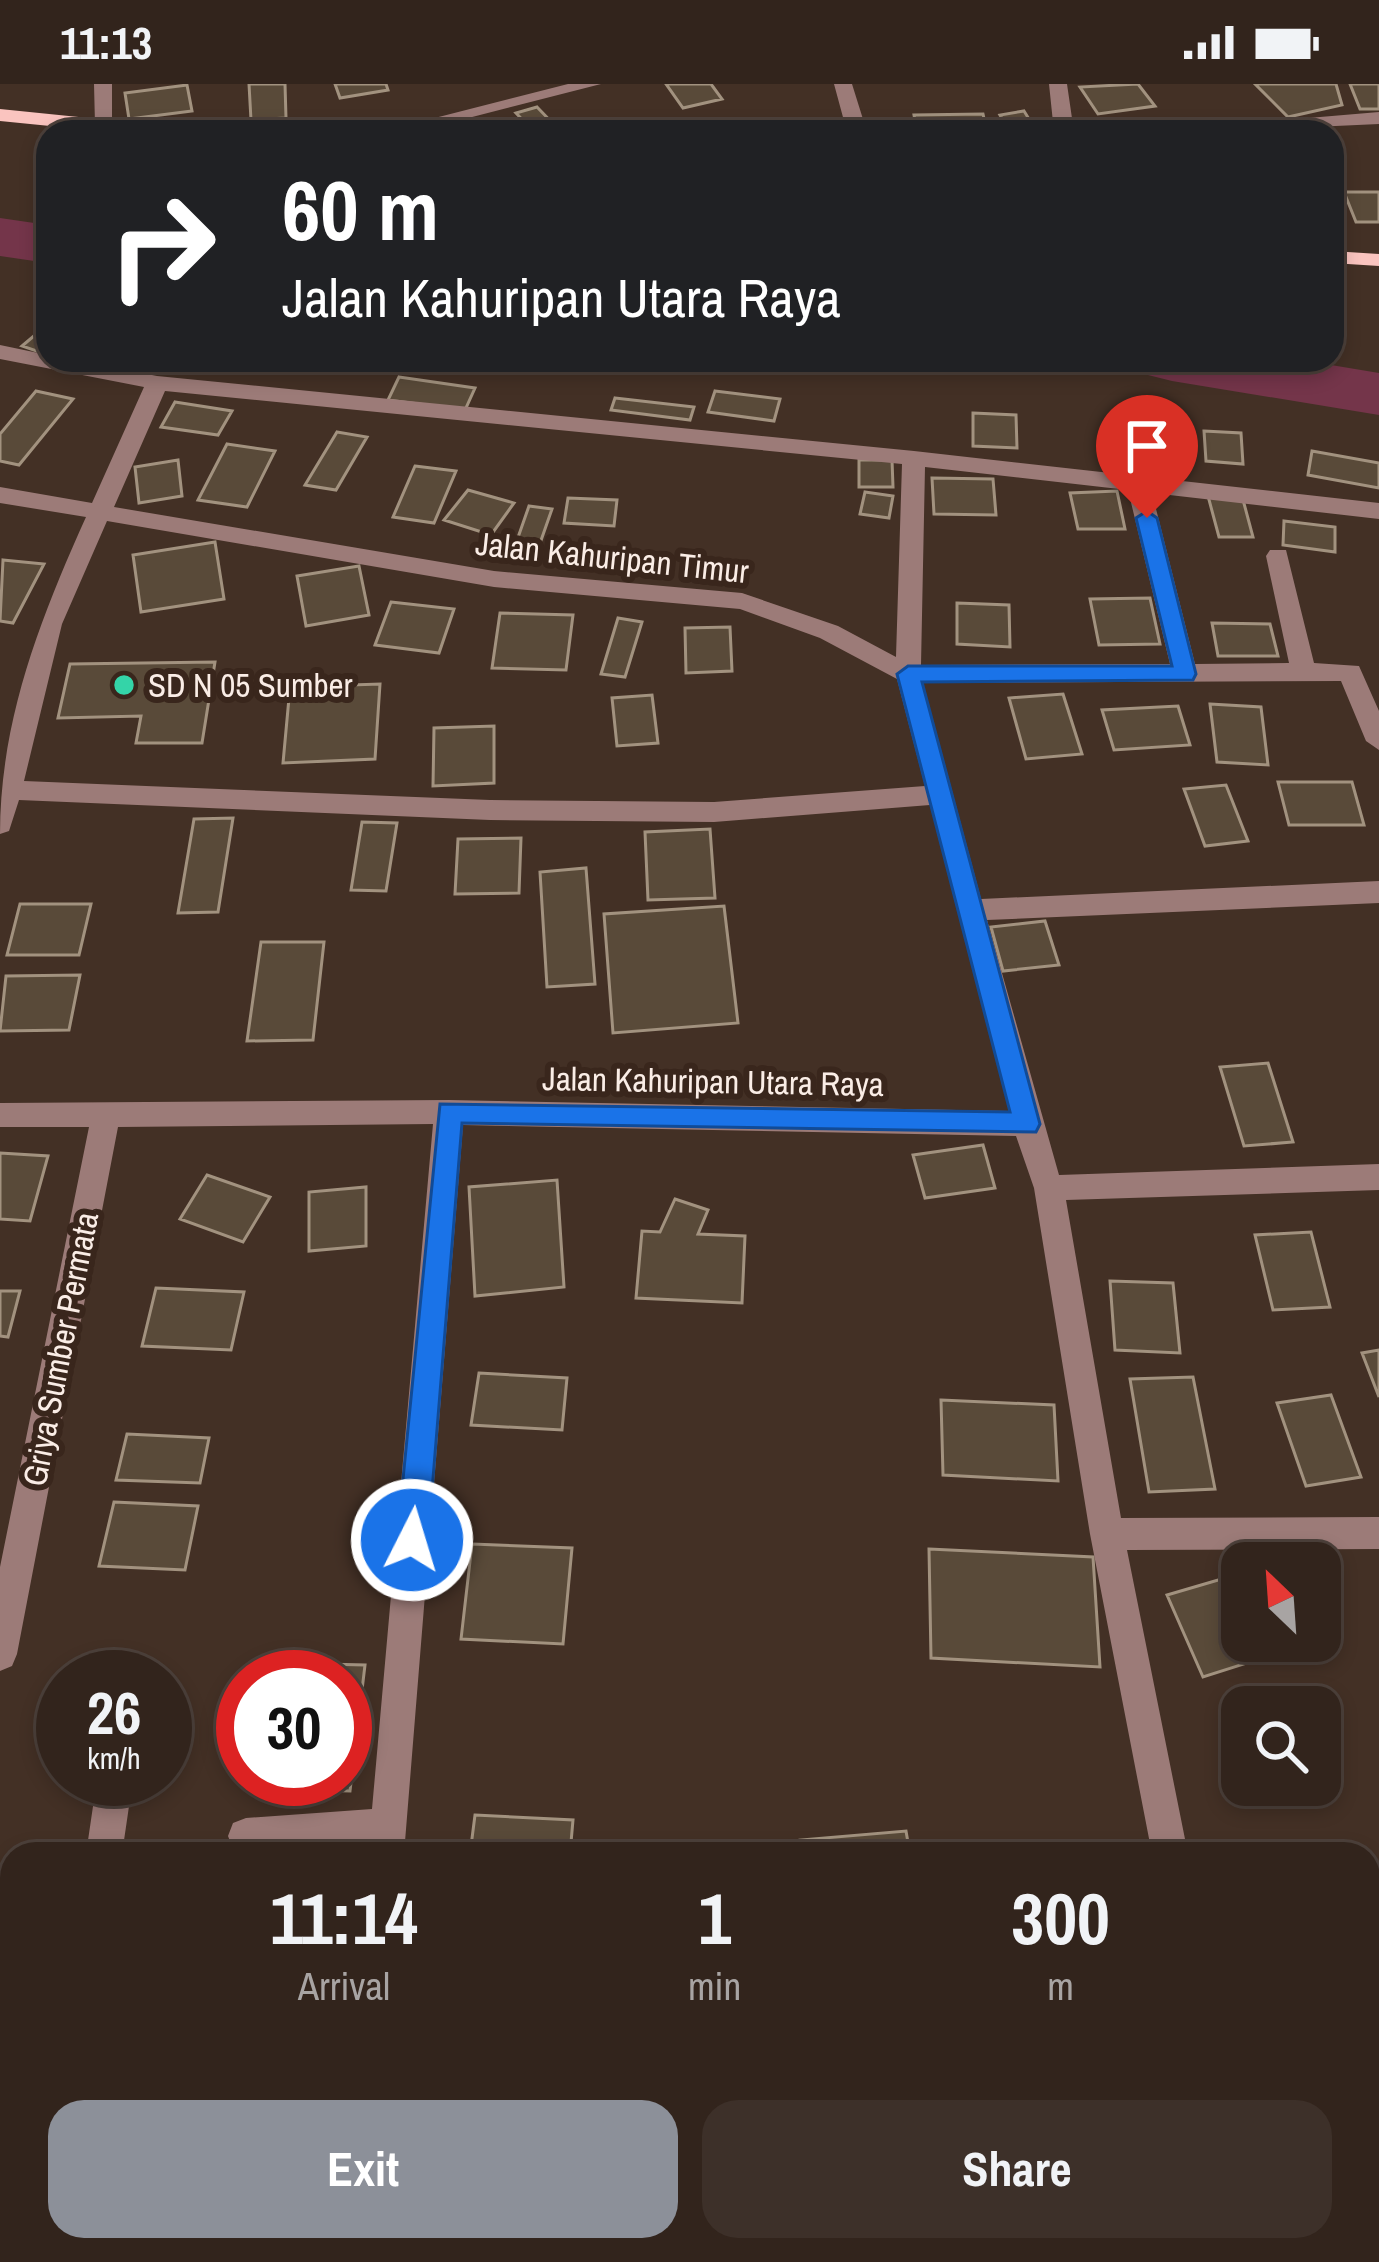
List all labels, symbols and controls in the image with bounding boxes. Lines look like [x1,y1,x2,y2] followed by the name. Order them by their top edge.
[60,12,152,73] text: 11:13
[282,153,439,266] text: 60 m
[84,168,240,324] icon: right
[282,261,841,334] text: Jalan Kahuripan Utara Raya
[1096,395,1198,518] pin
[1114,413,1180,479] icon: arrive
[473,521,751,593] street label: Jalan Kahuripan Timur
[148,663,353,707] place label: SD N 05 Sumber
[111,672,137,698] marker: SD N 05 Sumber
[542,1056,884,1106] street label: Jalan Kahuripan Utara Raya
[12,1208,108,1490] street label: Griya Sumber Permata
[349,1477,475,1603] position arrow
[1221,1542,1341,1662] north arrow
[1221,1542,1341,1806] map controls
[216,1650,372,1806] speed limit sign: 30
[87,1672,141,1753] text: 26
[1221,1686,1341,1806] button: search
[87,1738,141,1778] text: km/h
[270,1869,418,1966] text: 11:14
[698,1869,731,1966] text: 1
[1011,1869,1110,1966] text: 300
[298,1960,390,2012] text: Arrival
[688,1960,741,2012] text: min
[1047,1960,1074,2012] text: m
[48,2100,678,2238] button: Exit
[702,2100,1332,2238] button: Share

